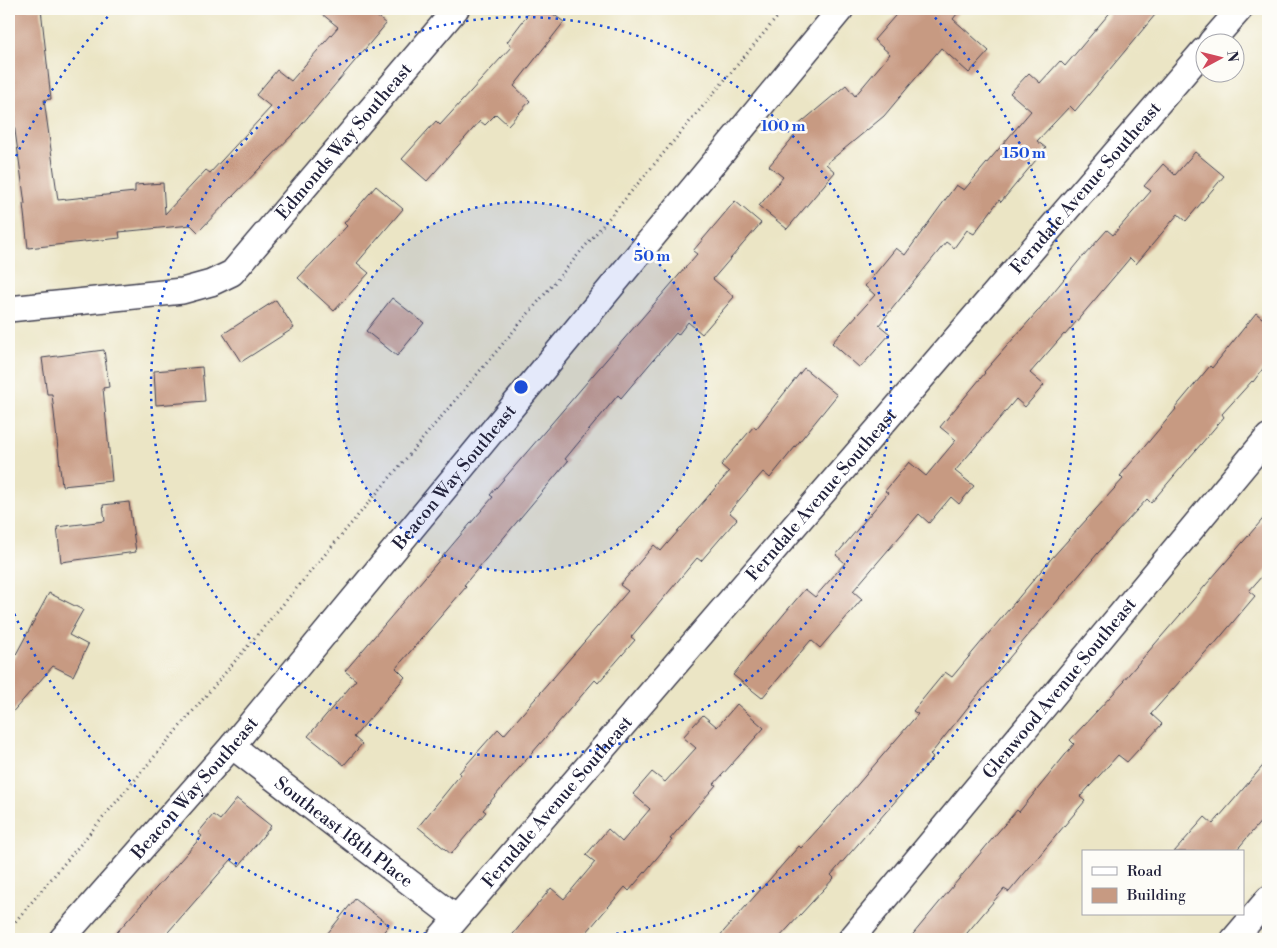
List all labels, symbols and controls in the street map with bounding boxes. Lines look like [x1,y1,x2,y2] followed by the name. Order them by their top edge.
[1194,32,1244,82] north arrow
[1222,50,1242,63] text: N
[271,58,417,224] street label: Edmonds Way Southeast
[1005,97,1166,279] street label: Ferndale Avenue Southeast
[761,117,806,136] text: 100 m
[1002,144,1046,163] text: 150 m
[634,247,670,266] text: 50 m
[512,378,530,396] centre of rings
[387,399,521,555] street label: Beacon Way Southeast
[741,404,902,586] street label: Ferndale Avenue Southeast
[977,592,1142,784] street label: Glenwood Avenue Southeast
[125,711,263,865] street label: Beacon Way Southeast
[477,711,638,893] street label: Ferndale Avenue Southeast
[270,771,418,892] street label: Southeast 18th Place
[1082,850,1244,916] legend
[1127,862,1162,881] text: Road
[1126,886,1186,905] text: Building

